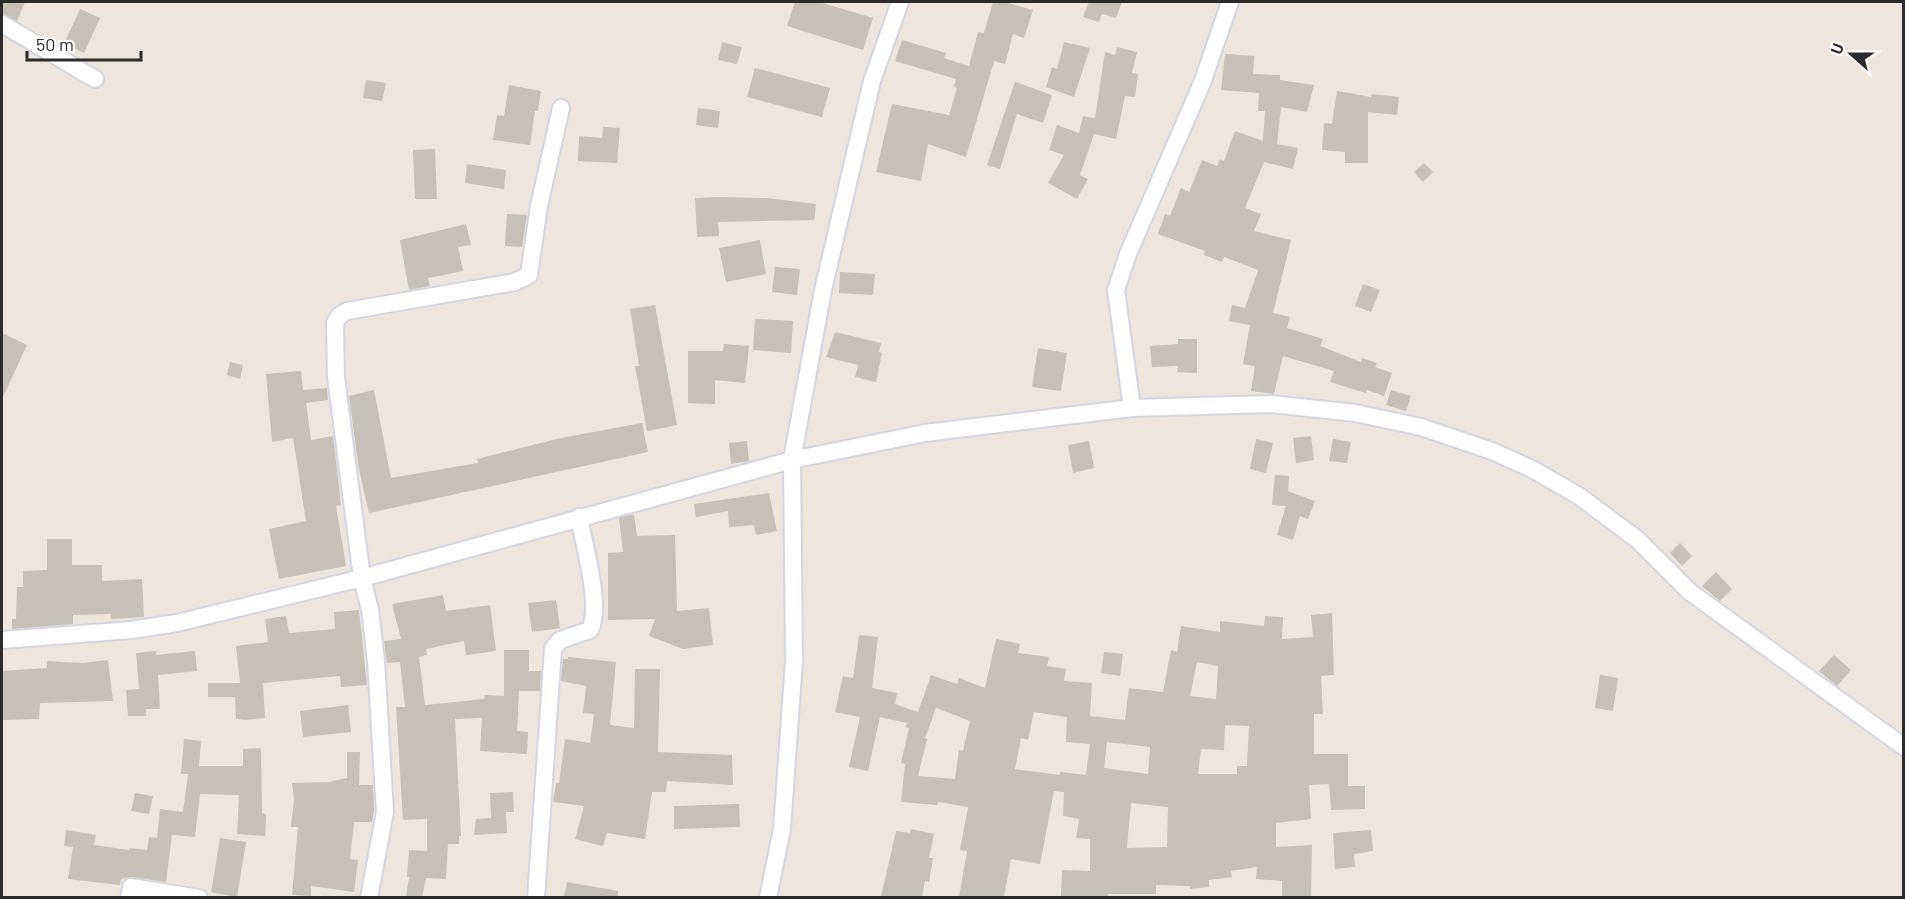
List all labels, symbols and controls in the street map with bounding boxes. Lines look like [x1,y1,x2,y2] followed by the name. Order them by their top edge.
[27,24,141,62] scale bar
[1821,24,1881,84] north arrow
[36,33,74,55] text: 50 m
[1826,40,1847,57] text: U

